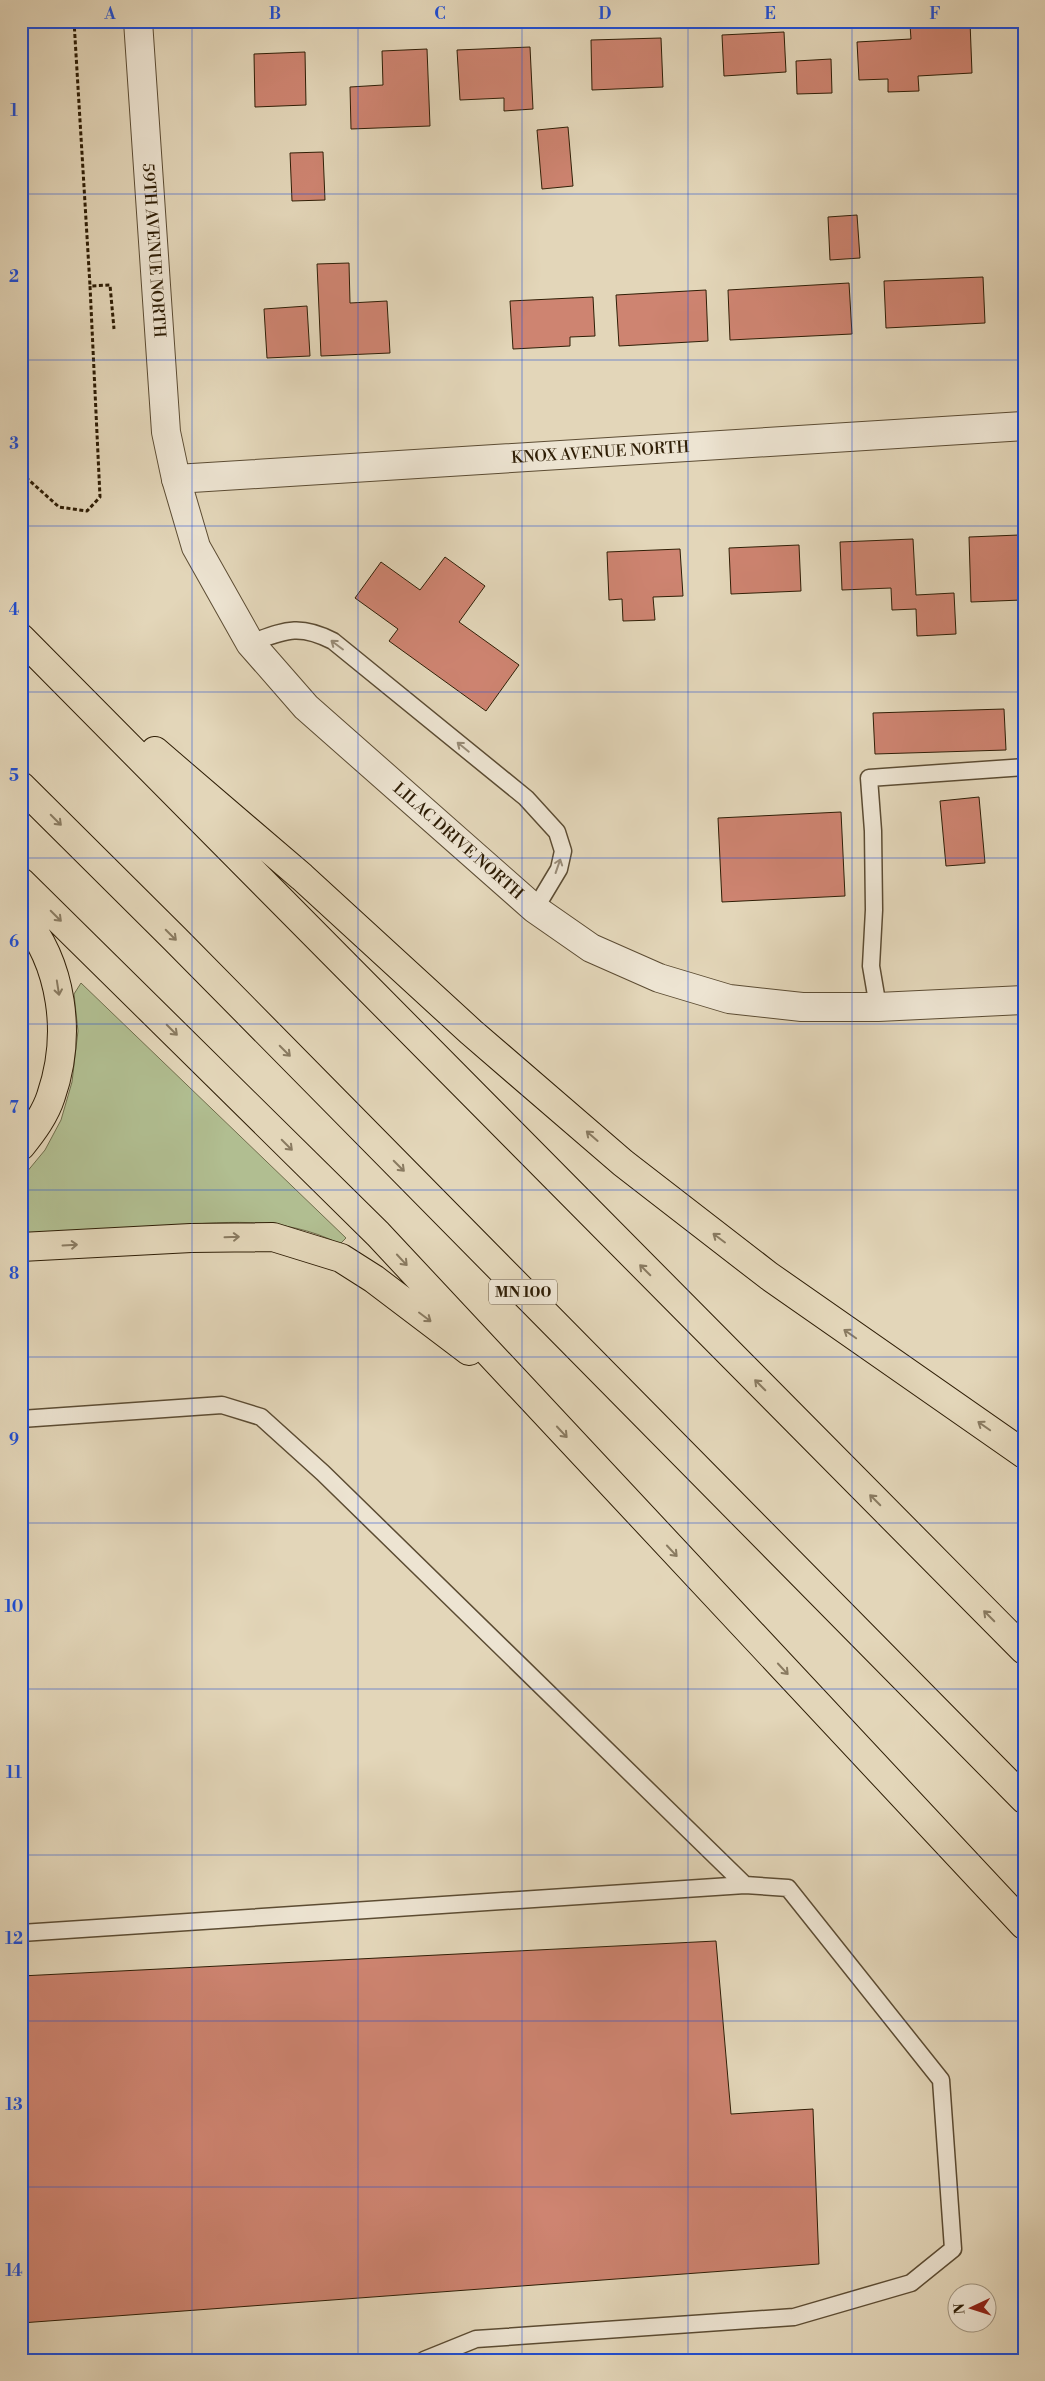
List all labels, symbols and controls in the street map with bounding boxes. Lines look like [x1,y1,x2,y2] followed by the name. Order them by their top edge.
[103,4,116,24] text: A
[269,4,281,24] text: B
[434,4,446,24] text: C
[599,4,612,24] text: D
[764,4,776,24] text: E
[929,4,941,24] text: F
[10,101,18,121] text: 1
[138,162,170,339] street label: 59TH AVENUE NORTH
[9,267,19,287] text: 2
[9,434,19,454] text: 3
[511,437,690,468] street label: KNOX AVENUE NORTH
[9,600,20,620] text: 4
[330,640,344,650] one-way arrow
[457,742,470,753] one-way arrow
[9,766,19,786] text: 5
[389,778,528,904] street label: LILAC DRIVE NORTH
[50,814,62,826] one-way arrow
[554,859,563,874] one-way arrow
[50,910,62,922] one-way arrow
[165,929,177,941] one-way arrow
[9,932,19,952] text: 6
[53,980,63,996] one-way arrow
[165,1024,177,1036] one-way arrow
[279,1044,291,1057] one-way arrow
[9,1098,19,1118] text: 7
[586,1131,599,1142] one-way arrow
[281,1138,293,1151] one-way arrow
[393,1160,405,1173] one-way arrow
[224,1232,240,1241] one-way arrow
[712,1233,726,1243] one-way arrow
[62,1240,78,1249] one-way arrow
[396,1253,408,1266] one-way arrow
[9,1264,19,1284] text: 8
[639,1264,652,1276] one-way arrow
[489,1280,557,1304] road number: MN 100
[418,1312,431,1323] one-way arrow
[843,1329,857,1339] one-way arrow
[754,1379,766,1391] one-way arrow
[977,1421,991,1431] one-way arrow
[556,1425,568,1438] one-way arrow
[9,1430,19,1450] text: 9
[869,1494,881,1507] one-way arrow
[666,1544,678,1557] one-way arrow
[5,1597,23,1617] text: 10
[984,1610,996,1622] one-way arrow
[777,1663,789,1676] one-way arrow
[6,1763,22,1783] text: 11
[5,1929,23,1949] text: 12
[5,2095,23,2115] text: 13
[5,2261,23,2281] text: 14
[948,2284,998,2334] north arrow
[951,2303,969,2315] text: N

